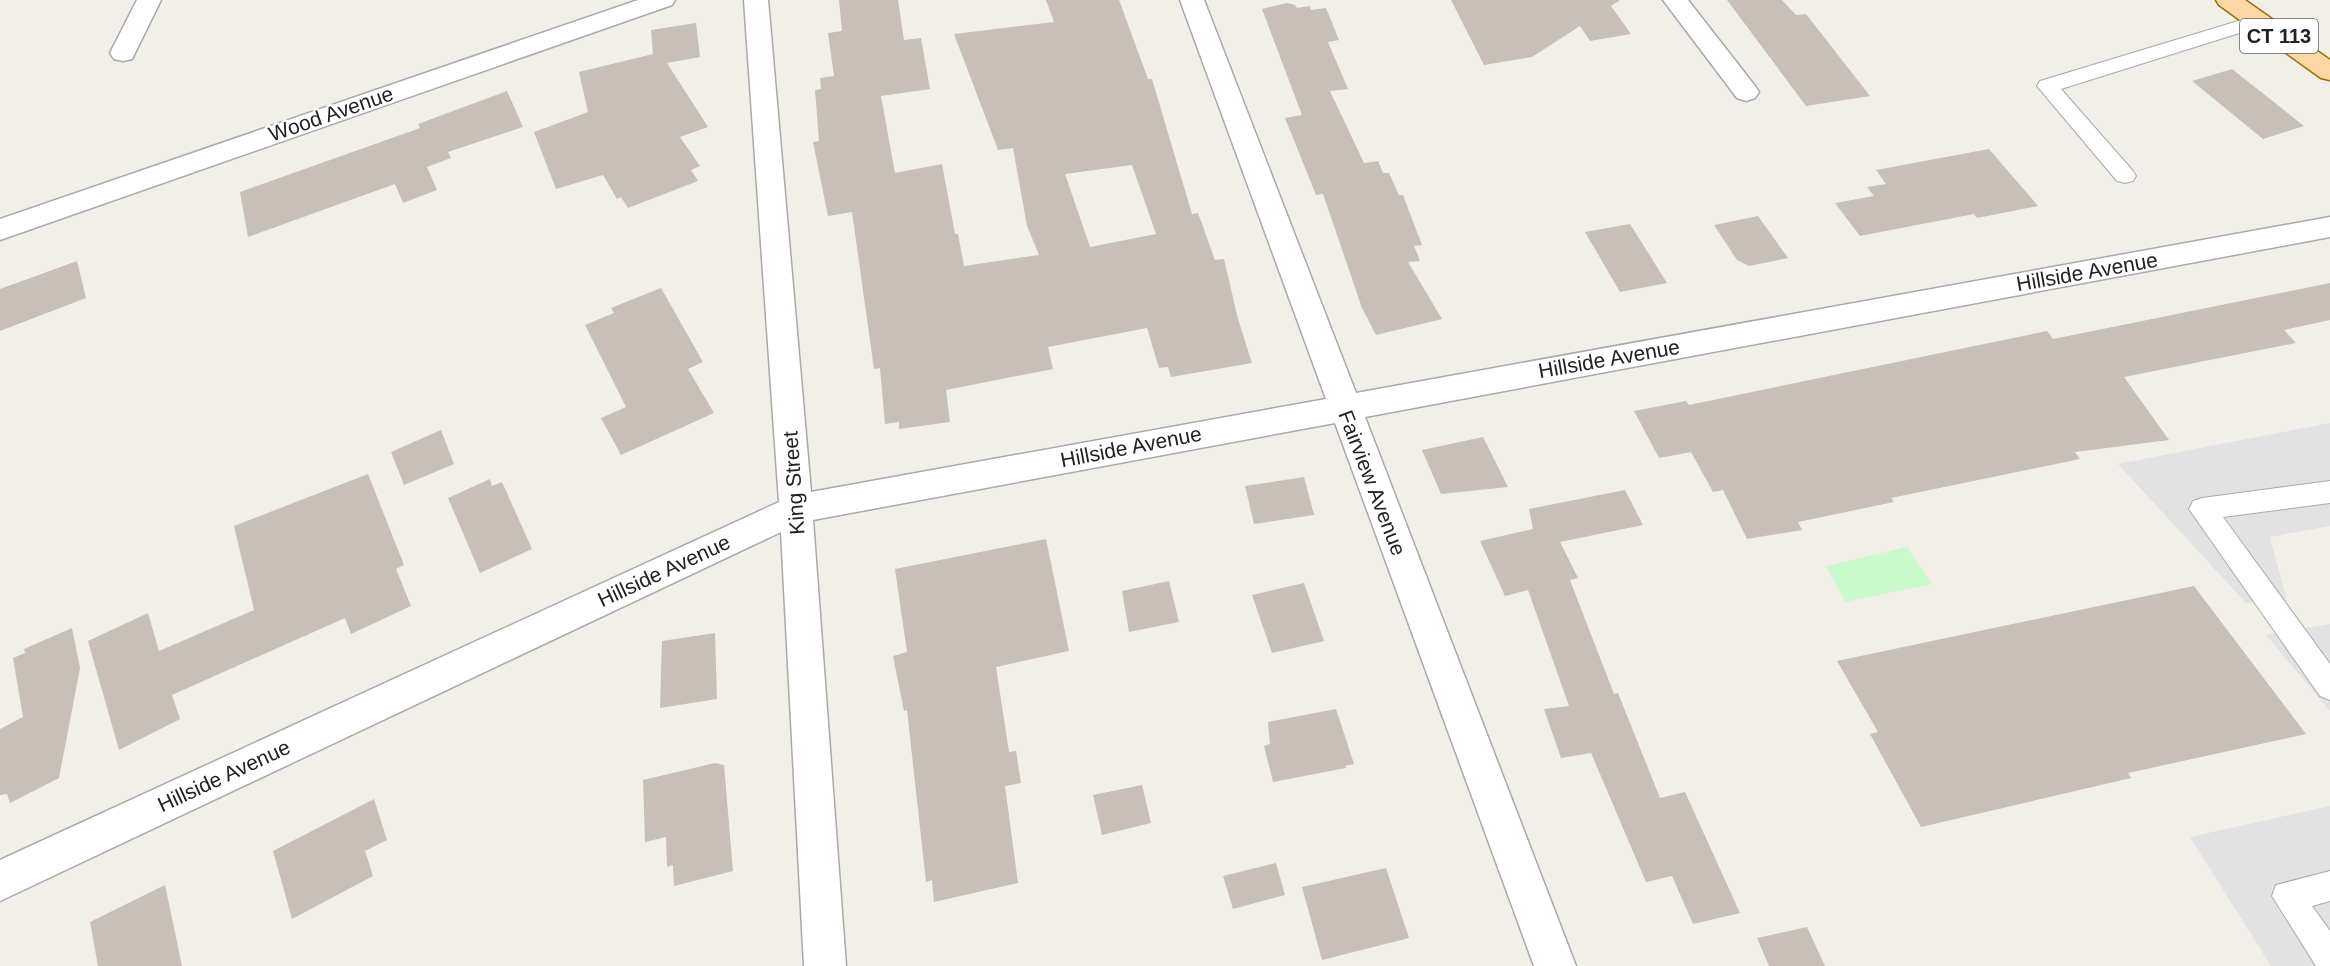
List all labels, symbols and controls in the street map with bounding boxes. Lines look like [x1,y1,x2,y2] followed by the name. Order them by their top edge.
[2240,19,2318,53] road number: CT 113
[266,81,396,146] street label: Wood Avenue
[2014,248,2159,295] street label: Hillside Avenue
[1536,335,1681,382] street label: Hillside Avenue
[1334,407,1411,559] street label: Fairview Avenue
[1058,422,1203,471] street label: Hillside Avenue
[778,430,809,536] street label: King Street
[594,530,734,611] street label: Hillside Avenue
[154,735,294,816] street label: Hillside Avenue

